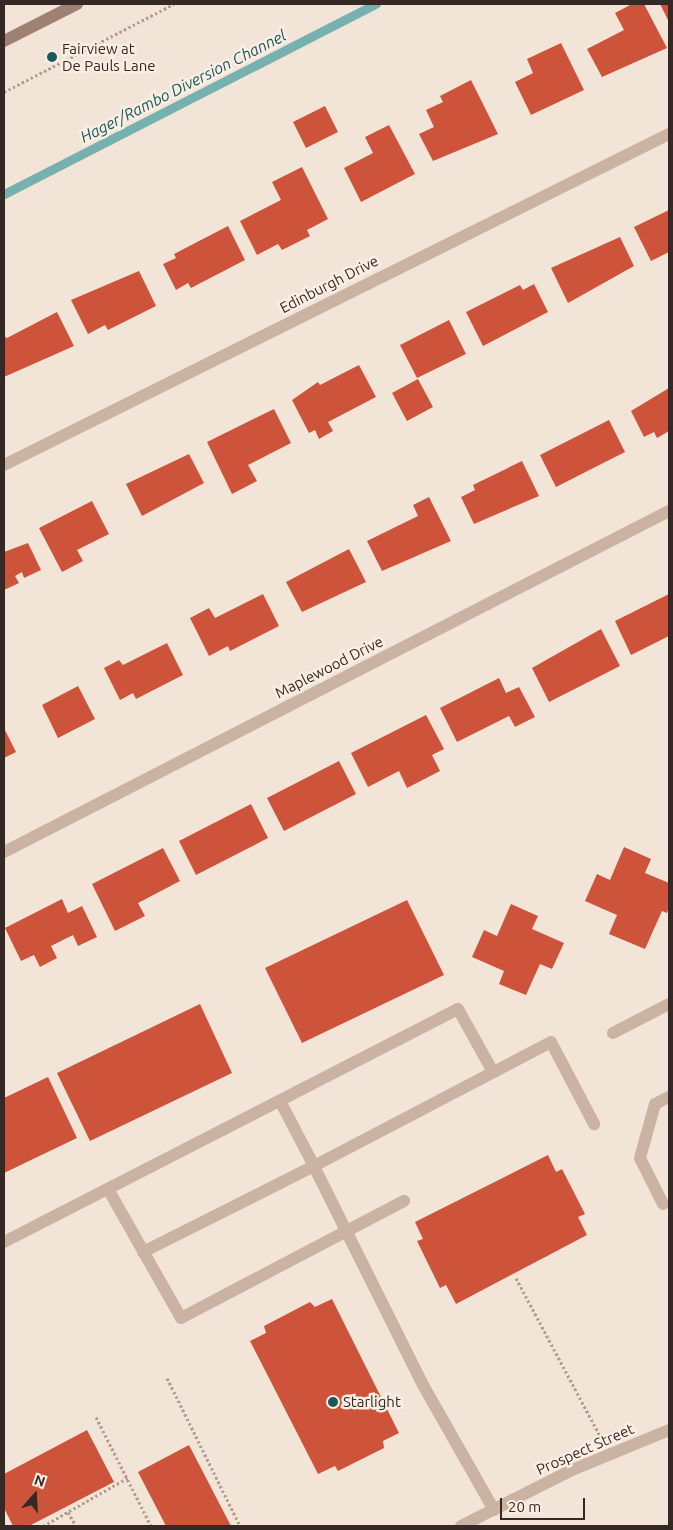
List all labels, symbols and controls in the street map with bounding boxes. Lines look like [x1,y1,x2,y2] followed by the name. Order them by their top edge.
[77,26,289,146] water label: Hager/Rambo Diversion Channel
[62,39,155,74] place label: Fairview at De Pauls Lane
[46,51,58,63] marker: Fairview at De Pauls Lane
[277,251,381,317] street label: Edinburgh Drive
[272,632,386,702] street label: Maplewood Drive
[343,1393,401,1411] place label: Starlight
[327,1396,339,1408] marker: Starlight
[533,1419,637,1479] street label: Prospect Street
[10,1470,60,1520] north arrow
[32,1472,47,1490] text: N
[503,1488,588,1520] scale bar
[508,1498,541,1515] text: 20 m

